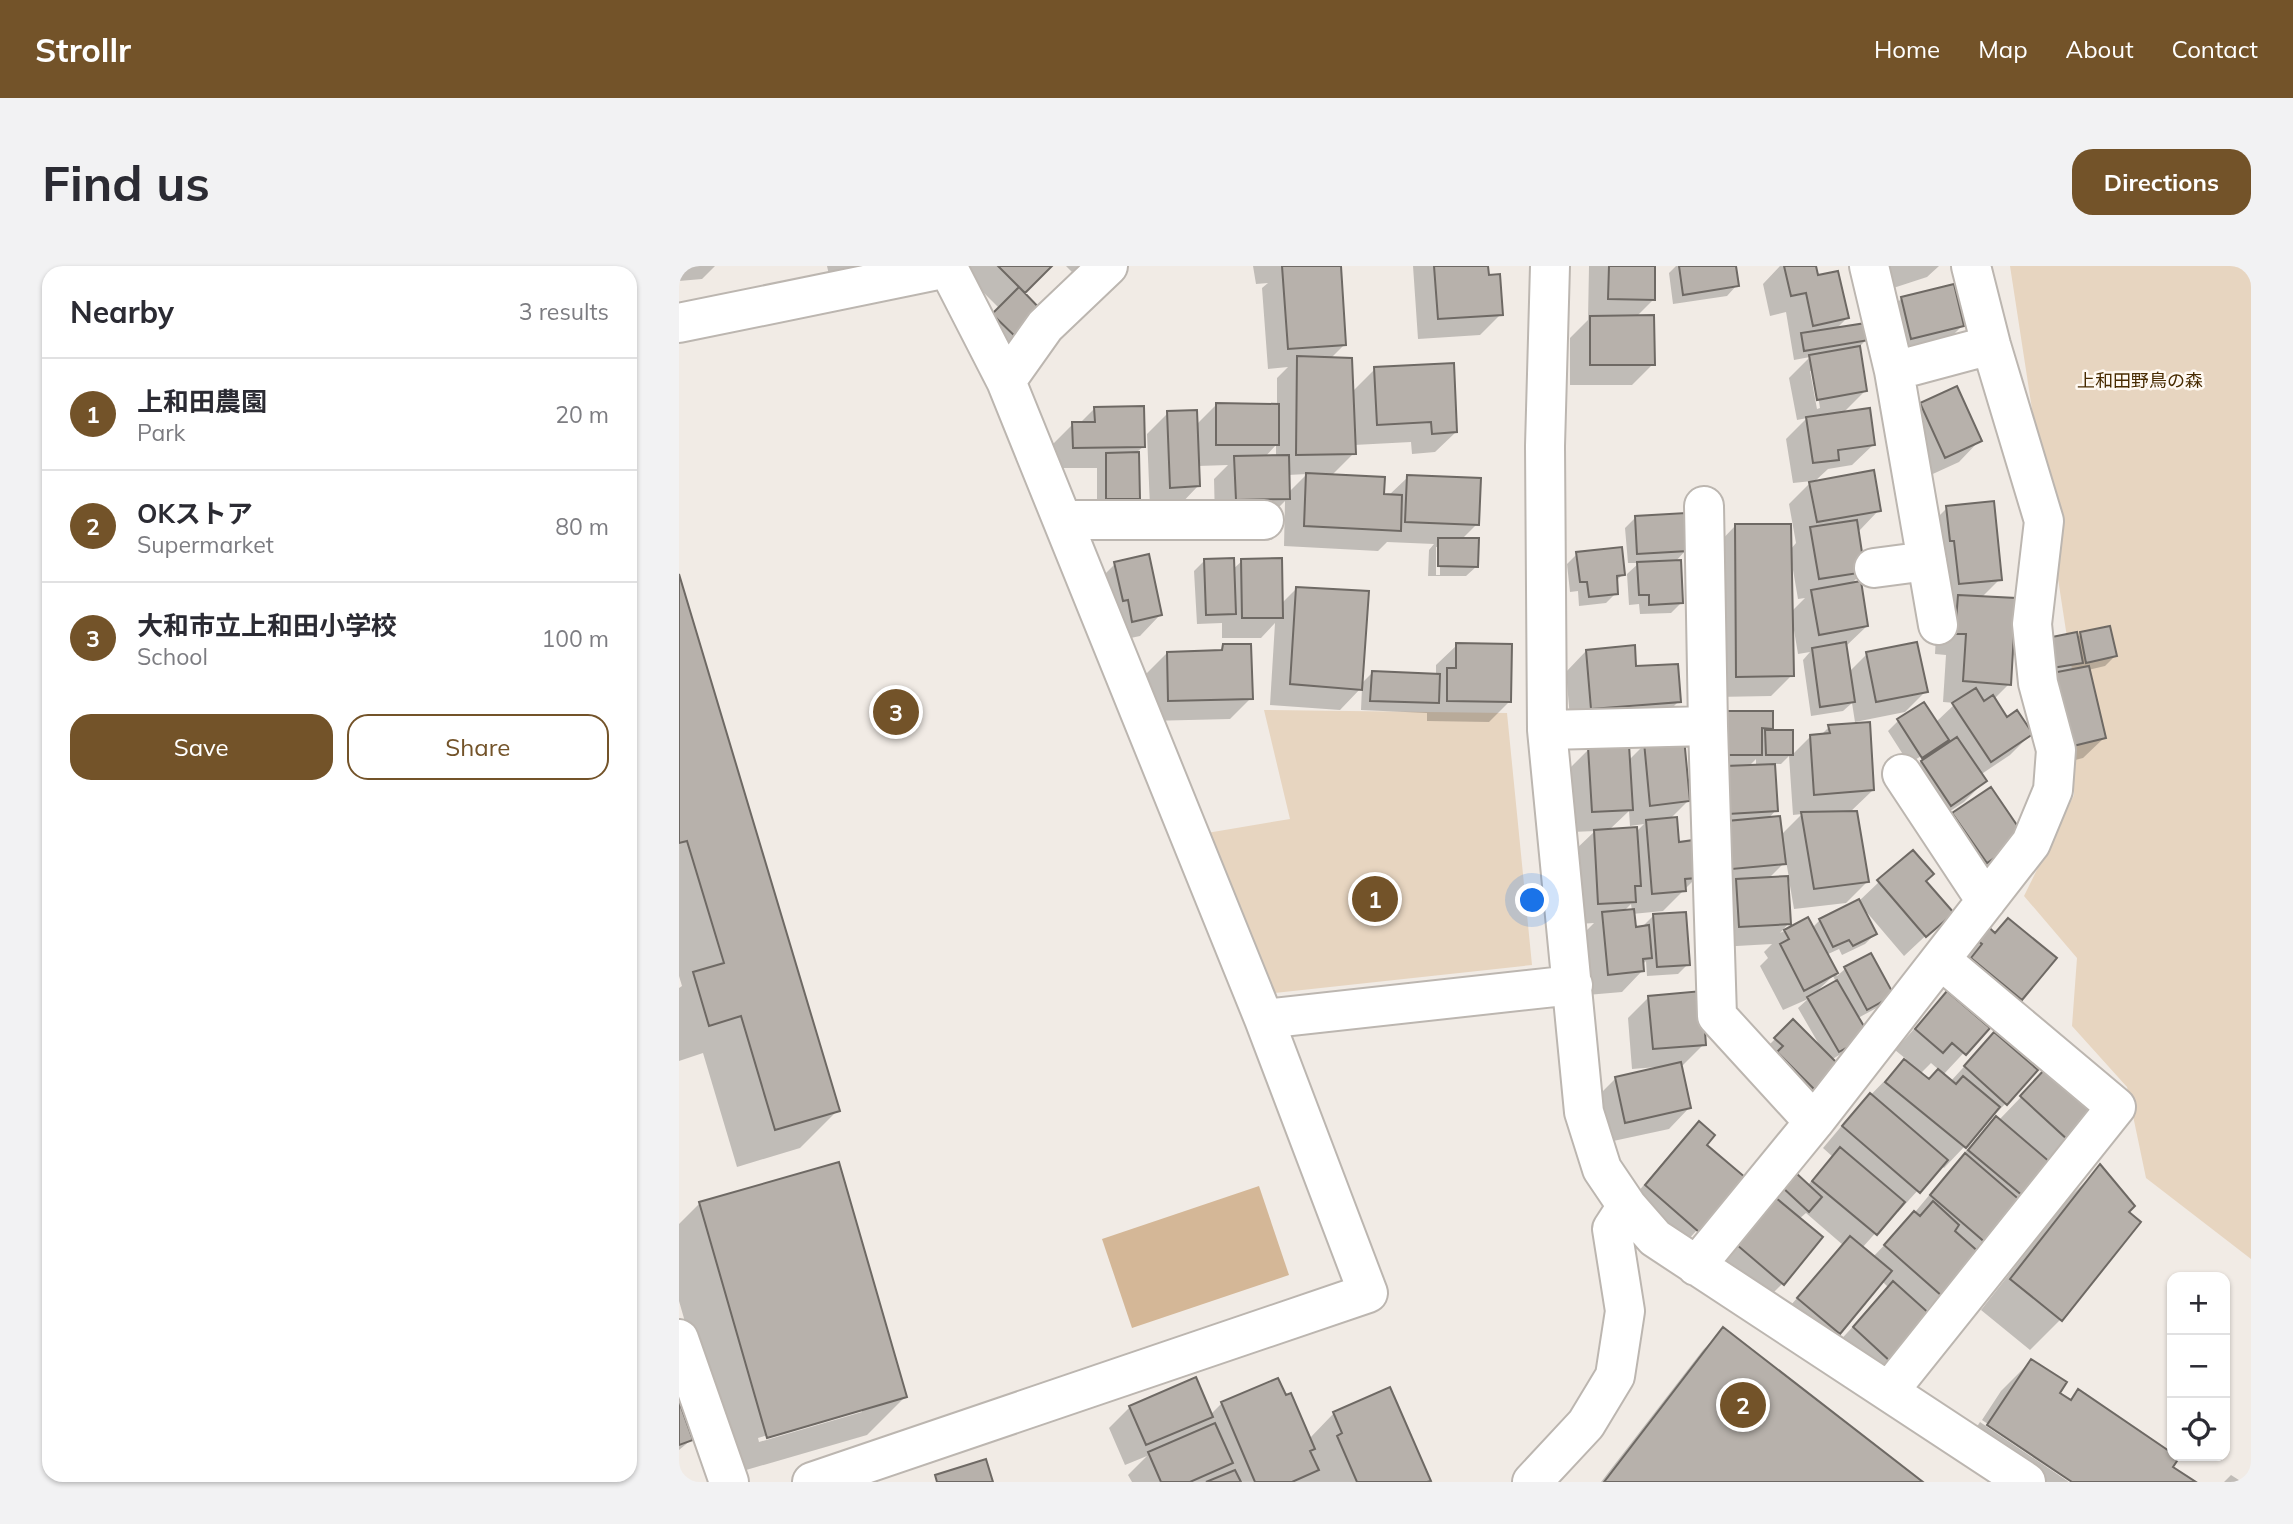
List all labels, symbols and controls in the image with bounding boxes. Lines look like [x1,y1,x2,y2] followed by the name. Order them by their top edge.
[35,29,131,70] text: Strollr
[1874,34,1940,64] text: Home
[1978,34,2028,64] text: Map
[2066,34,2134,64] text: About
[2172,34,2258,64] text: Contact
[2072,149,2251,215] button: Directions
[42,152,210,213] text: Find us
[70,293,174,331] text: Nearby
[519,297,609,326] text: 3 results
[2077,369,2203,392] park label: 上和田野鳥の森
[137,385,267,418] text: 上和田農園
[86,400,100,429] text: 1
[555,400,609,429] text: 20 m
[137,418,185,447] text: Park
[137,497,253,530] text: OKストア
[86,512,100,541] text: 2
[555,512,609,541] text: 80 m
[137,530,274,559] text: Supermarket
[137,609,397,642] text: 大和市立上和田小学校
[86,624,100,653] text: 3
[541,624,609,653] text: 100 m
[137,642,208,671] text: School
[873,686,919,738] pin: 3
[70,714,333,780] button: Save
[347,714,609,780] button: Share
[1352,873,1398,925] pin: 1
[1515,883,1549,917] your location
[2167,1272,2230,1461] map controls
[2167,1272,2230,1335] button: +
[2167,1335,2230,1398] button: −
[1720,1379,1766,1431] pin: 2
[2167,1398,2230,1461] button: locate

